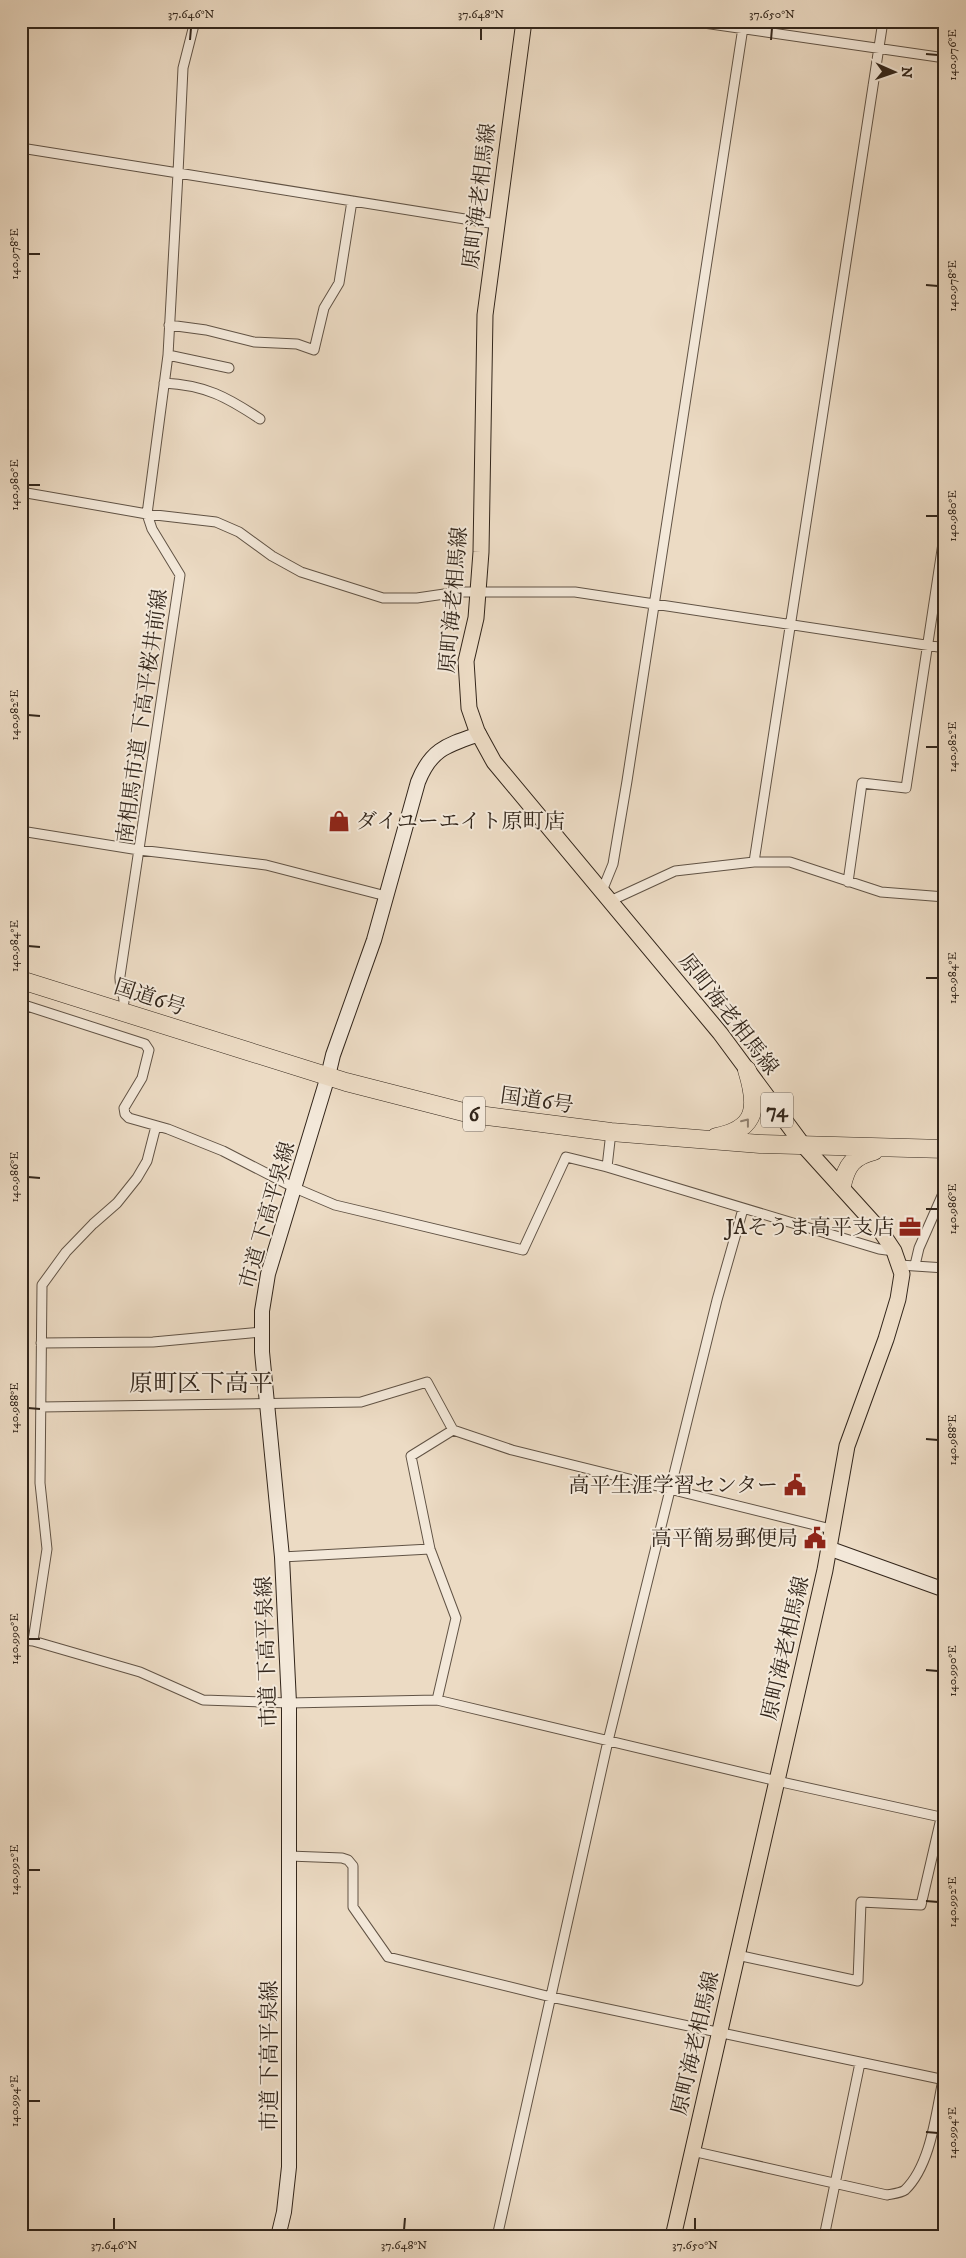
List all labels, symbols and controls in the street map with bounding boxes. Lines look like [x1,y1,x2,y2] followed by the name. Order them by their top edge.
[168,7,214,22] text: 37.646°N
[458,7,504,22] text: 37.648°N
[749,7,795,22] text: 37.650°N
[945,29,960,81] text: 140.976°E
[868,48,918,98] north arrow
[897,66,915,79] text: N
[458,122,502,271] street label: 原町海老相馬線
[7,228,22,280] text: 140.978°E
[945,260,960,312] text: 140.978°E
[7,459,22,511] text: 140.980°E
[945,490,960,542] text: 140.980°E
[435,526,473,674] street label: 原町海老相馬線
[112,587,174,845] street label: 南相馬市道 下高平桜井前線
[7,689,22,740] text: 140.982°E
[945,721,960,772] text: 140.982°E
[326,808,352,834] shop icon: ダイユーエイト原町店
[356,809,565,835] place label: ダイユーエイト原町店
[7,920,22,972] text: 140.984°E
[673,949,784,1081] street label: 原町海老相馬線
[945,952,960,1004] text: 140.984°E
[111,974,189,1022] street label: 国道6号
[498,1083,575,1119] street label: 国道6号
[761,1092,793,1128] road number: 74
[463,1096,485,1132] road number: 6
[741,1119,749,1128] one-way arrow
[235,1139,301,1292] street label: 市道 下高平泉線
[7,1151,22,1203] text: 140.986°E
[945,1183,960,1235] text: 140.986°E
[897,1214,923,1240] office icon: JAそうま高平支店
[724,1215,894,1241] place label: JAそうま高平支店
[129,1369,273,1399] district label: 原町区下高平
[7,1382,22,1433] text: 140.988°E
[945,1414,960,1465] text: 140.988°E
[782,1472,808,1498] public building icon: 高平生涯学習センター
[569,1473,778,1499] place label: 高平生涯学習センター
[802,1525,828,1551] public building icon: 高平簡易郵便局
[651,1526,798,1552] place label: 高平簡易郵便局
[757,1574,815,1723] street label: 原町海老相馬線
[251,1576,283,1728] street label: 市道 下高平泉線
[7,1613,22,1665] text: 140.990°E
[945,1645,960,1697] text: 140.990°E
[7,1844,22,1895] text: 140.992°E
[945,1876,960,1927] text: 140.992°E
[667,1969,725,2118] street label: 原町海老相馬線
[257,1980,283,2132] street label: 市道 下高平泉線
[7,2075,22,2127] text: 140.994°E
[945,2107,960,2159] text: 140.994°E
[91,2238,137,2253] text: 37.646°N
[381,2238,427,2253] text: 37.648°N
[672,2238,718,2253] text: 37.650°N

